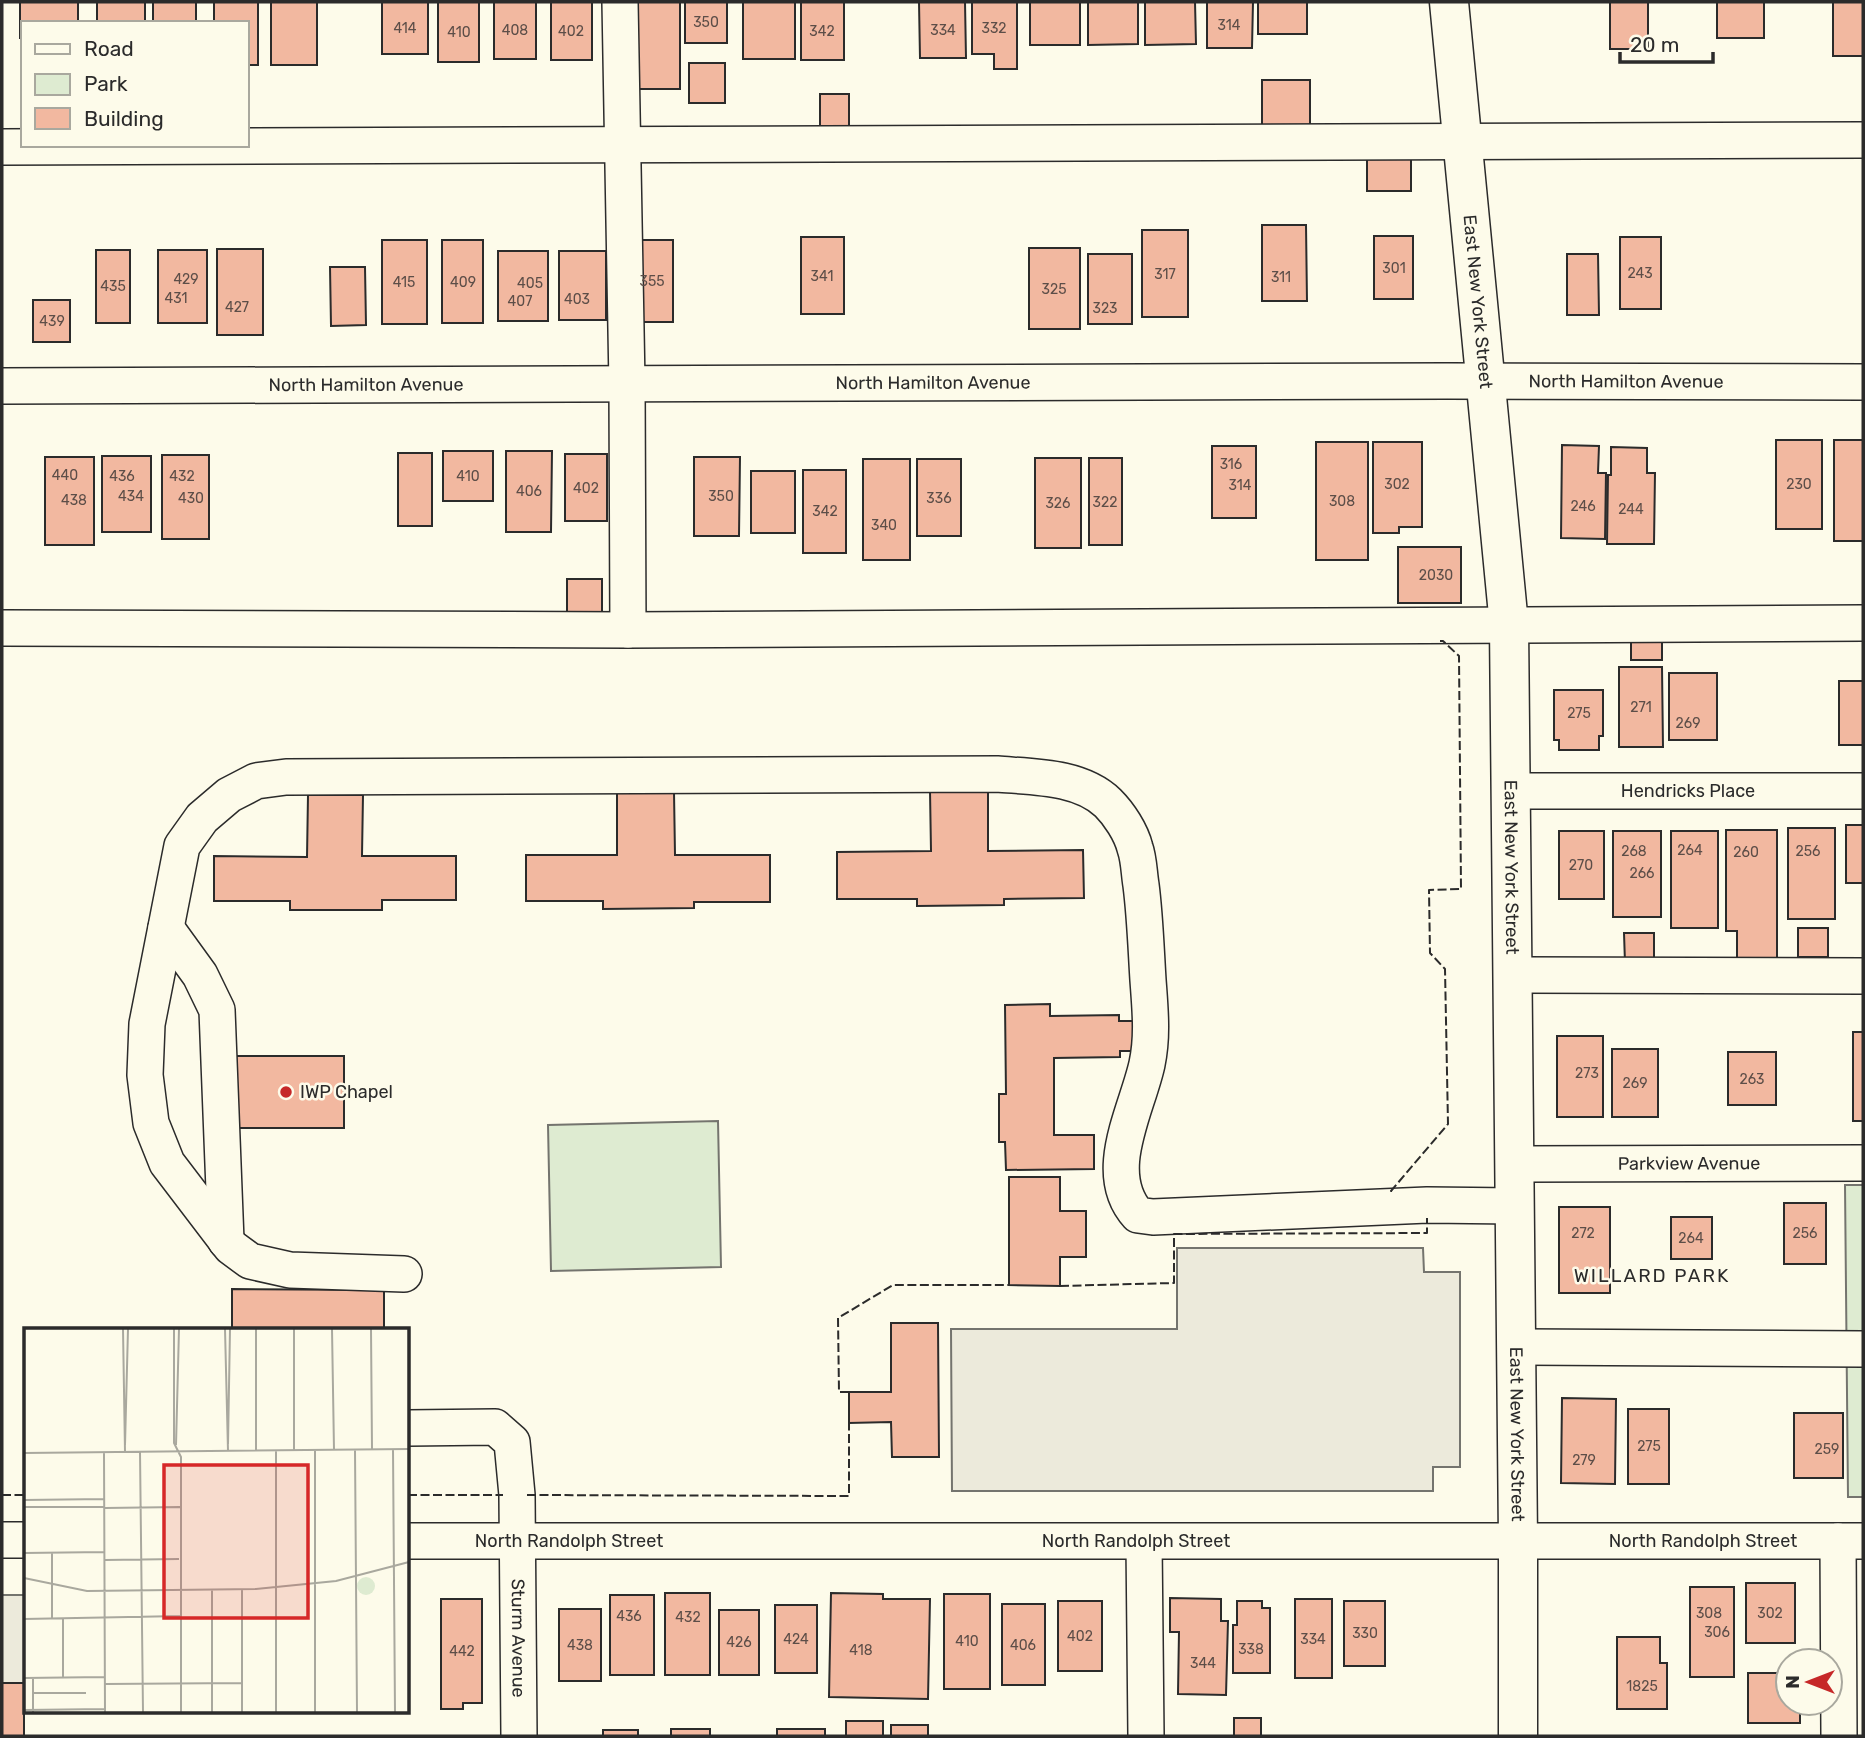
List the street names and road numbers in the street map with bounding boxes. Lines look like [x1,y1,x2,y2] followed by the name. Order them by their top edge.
[1459,214,1497,390] street label: East New York Street
[1528,370,1724,393] street label: North Hamilton Avenue
[835,371,1031,394] street label: North Hamilton Avenue
[268,373,464,396] street label: North Hamilton Avenue
[1500,780,1523,955] street label: East New York Street
[1621,780,1755,802] street label: Hendricks Place
[1618,1152,1760,1175] street label: Parkview Avenue
[1505,1347,1529,1522] street label: East New York Street
[475,1530,663,1552] street label: North Randolph Street
[1042,1530,1230,1552] street label: North Randolph Street
[1609,1530,1797,1552] street label: North Randolph Street
[507,1578,530,1698] street label: Sturm Avenue

